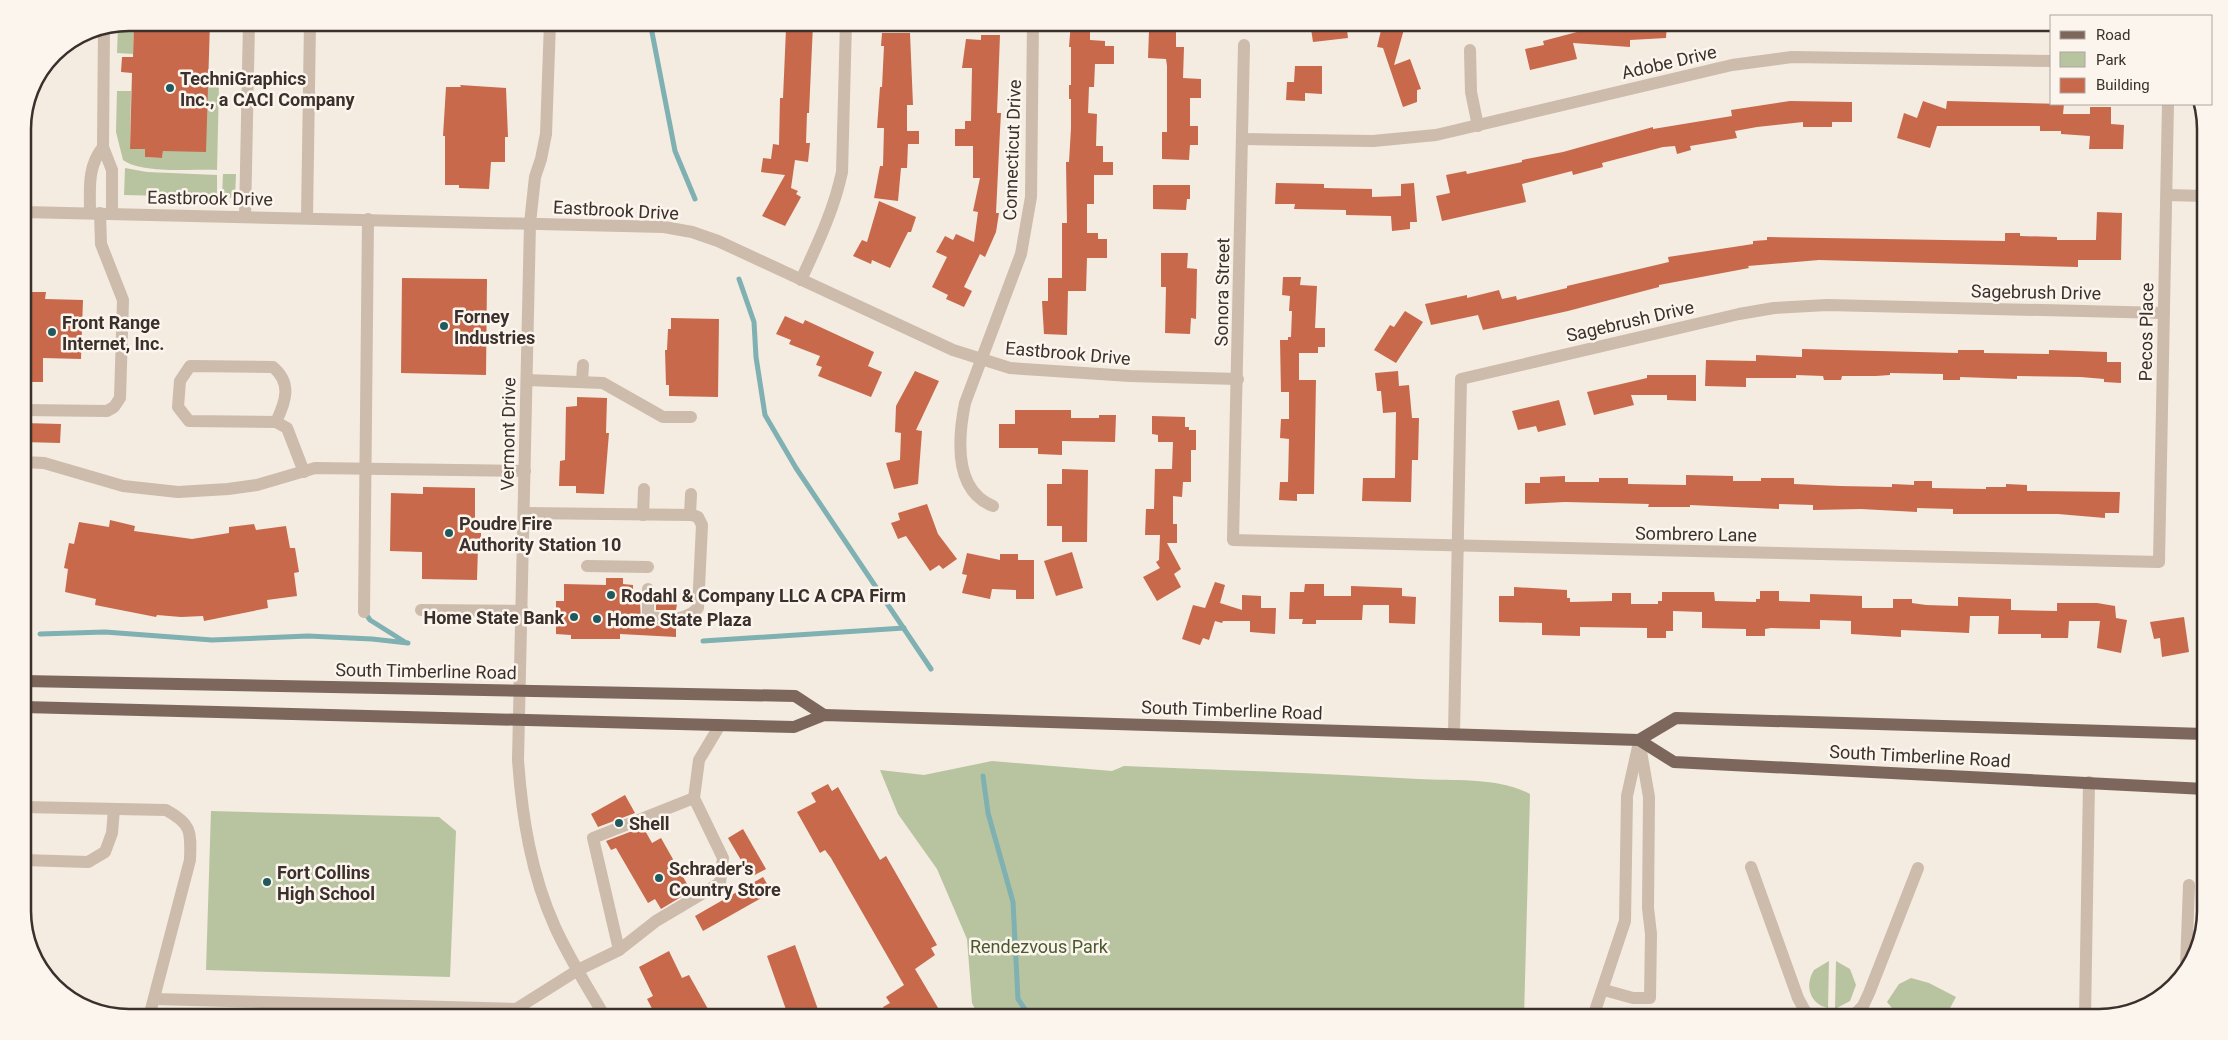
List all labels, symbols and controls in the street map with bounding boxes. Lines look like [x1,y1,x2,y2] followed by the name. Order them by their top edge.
[2050,15,2213,105] legend
[2096,26,2130,44] text: Road
[1620,41,1718,83] street label: Adobe Drive
[2096,51,2127,69] text: Park
[180,68,356,110] place label: TechniGraphics Inc., a CACI Company
[2096,76,2150,94] text: Building
[999,79,1025,221] street label: Connecticut Drive
[164,82,176,94] marker: TechniGraphics Inc., a CACI Company
[147,186,273,210] street label: Eastbrook Drive
[553,196,679,224] street label: Eastbrook Drive
[1211,237,1233,347] street label: Sonora Street
[1971,280,2101,304] street label: Sagebrush Drive
[2135,282,2157,382] street label: Pecos Place
[1564,296,1696,346] street label: Sagebrush Drive
[454,306,535,348] place label: Forney Industries
[62,312,165,354] place label: Front Range Internet, Inc.
[438,320,450,332] marker: Forney Industries
[46,326,58,338] marker: Front Range Internet, Inc.
[1004,337,1132,369] street label: Eastbrook Drive
[497,377,519,491] street label: Vermont Drive
[459,513,621,555] place label: Poudre Fire Authority Station 10
[1635,522,1757,546] street label: Sombrero Lane
[443,527,455,539] marker: Poudre Fire Authority Station 10
[621,585,906,606] place label: Rodahl & Company LLC A CPA Firm
[605,589,617,601] marker: Rodahl & Company LLC A CPA Firm
[423,607,564,628] place label: Home State Bank
[607,609,752,630] place label: Home State Plaza
[568,611,580,623] marker: Home State Bank
[591,613,603,625] marker: Home State Plaza
[335,659,517,683] street label: South Timberline Road
[1141,696,1323,724] street label: South Timberline Road
[1829,741,2011,771] street label: South Timberline Road
[629,813,669,834] place label: Shell
[613,817,625,829] marker: Shell
[669,858,781,900] place label: Schrader's Country Store
[277,862,375,904] place label: Fort Collins High School
[653,872,665,884] marker: Schrader's Country Store
[261,876,273,888] marker: Fort Collins High School
[970,936,1109,957] park label: Rendezvous Park

